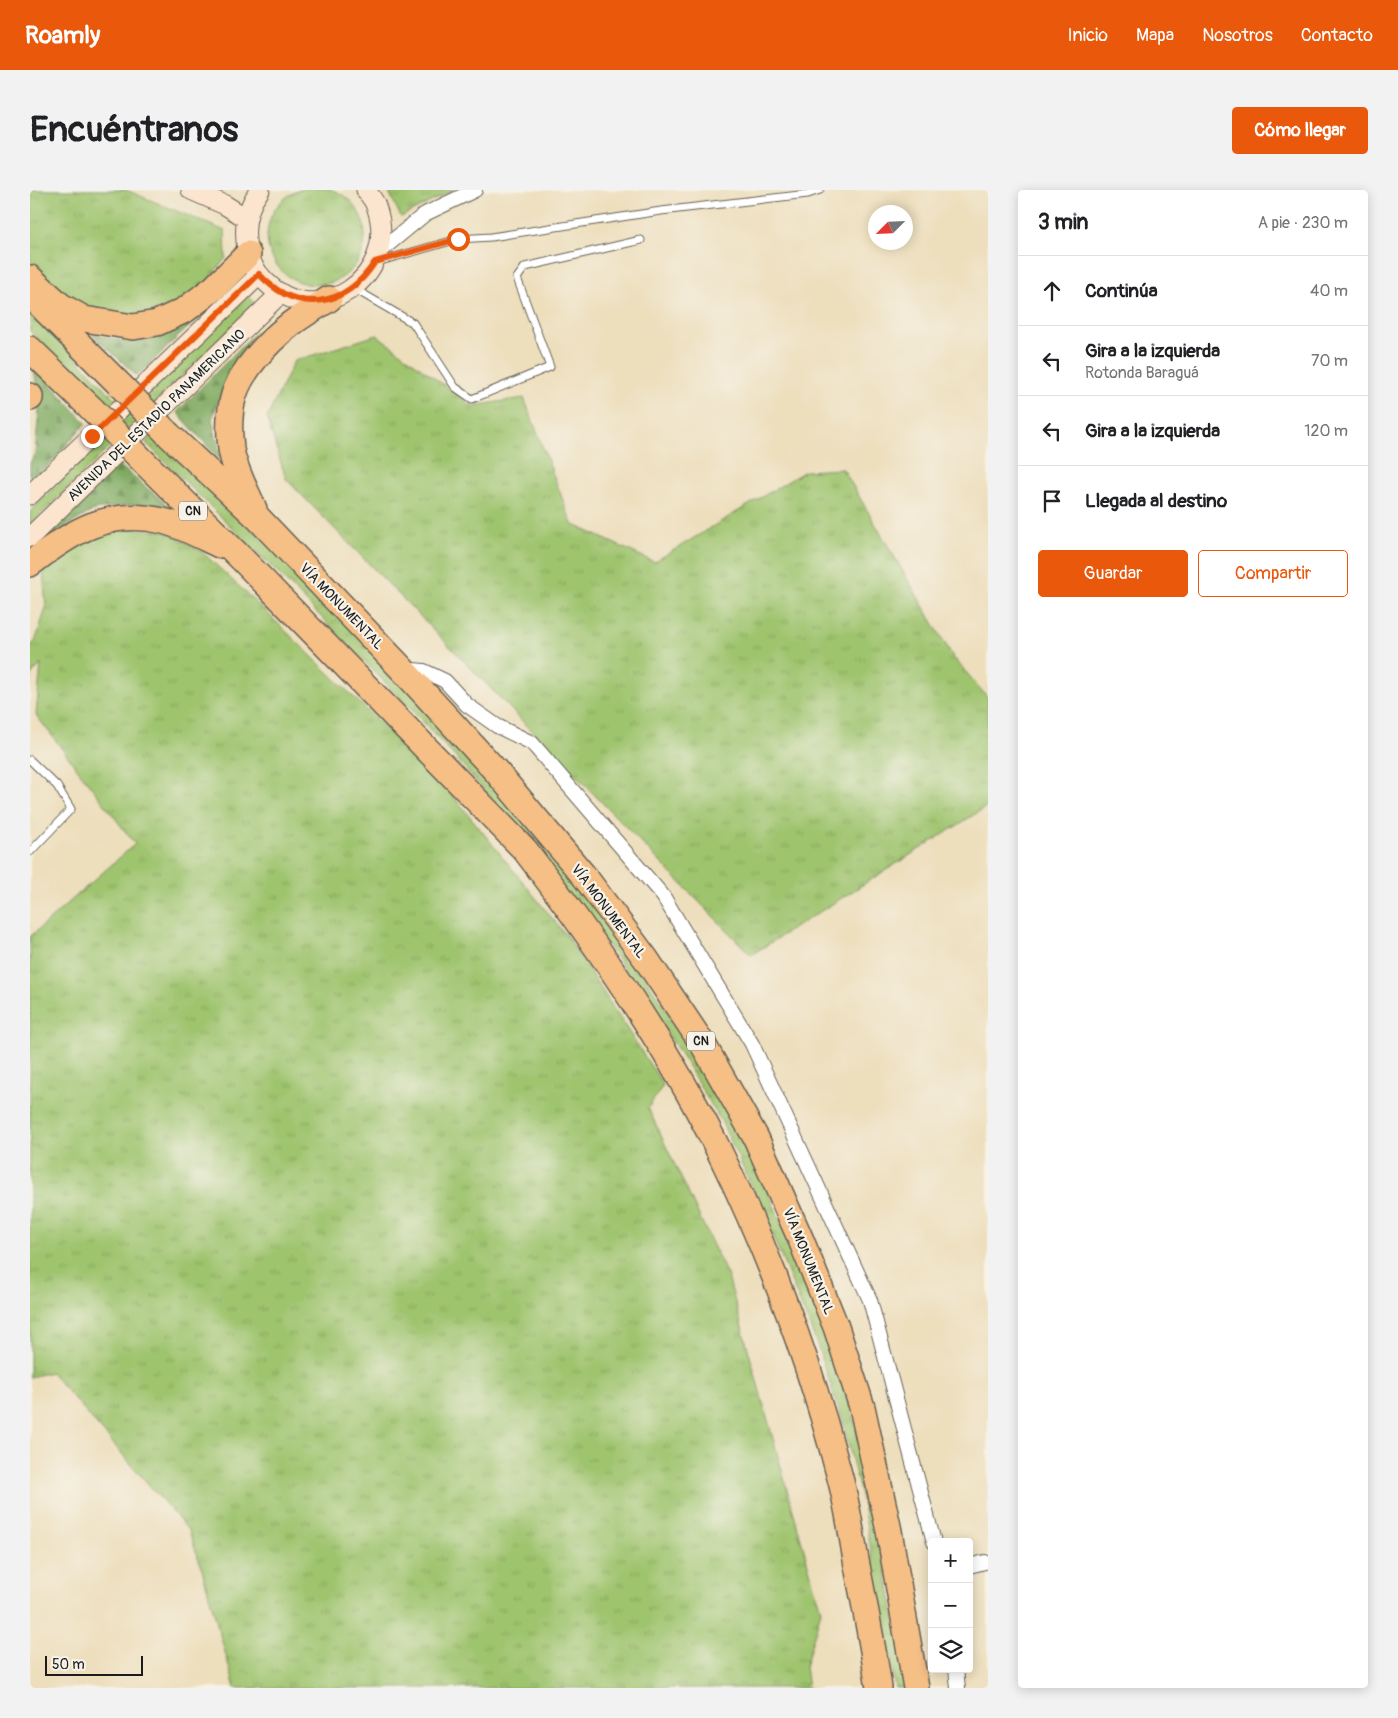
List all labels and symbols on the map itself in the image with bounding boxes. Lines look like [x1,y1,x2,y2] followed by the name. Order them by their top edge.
[868,205,913,250] north arrow
[447,228,470,251] route start
[64,326,249,505] street label: AVENIDA DEL ESTADIO PANAMERICANO
[81,425,104,448] route end
[179,502,207,521] road number: CN
[296,559,388,653] street label: VÍA MONUMENTAL
[568,860,650,962] street label: VÍA MONUMENTAL
[687,1031,715,1050] road number: CN
[779,1205,839,1317] street label: VÍA MONUMENTAL
[45,1653,142,1676] scale bar

